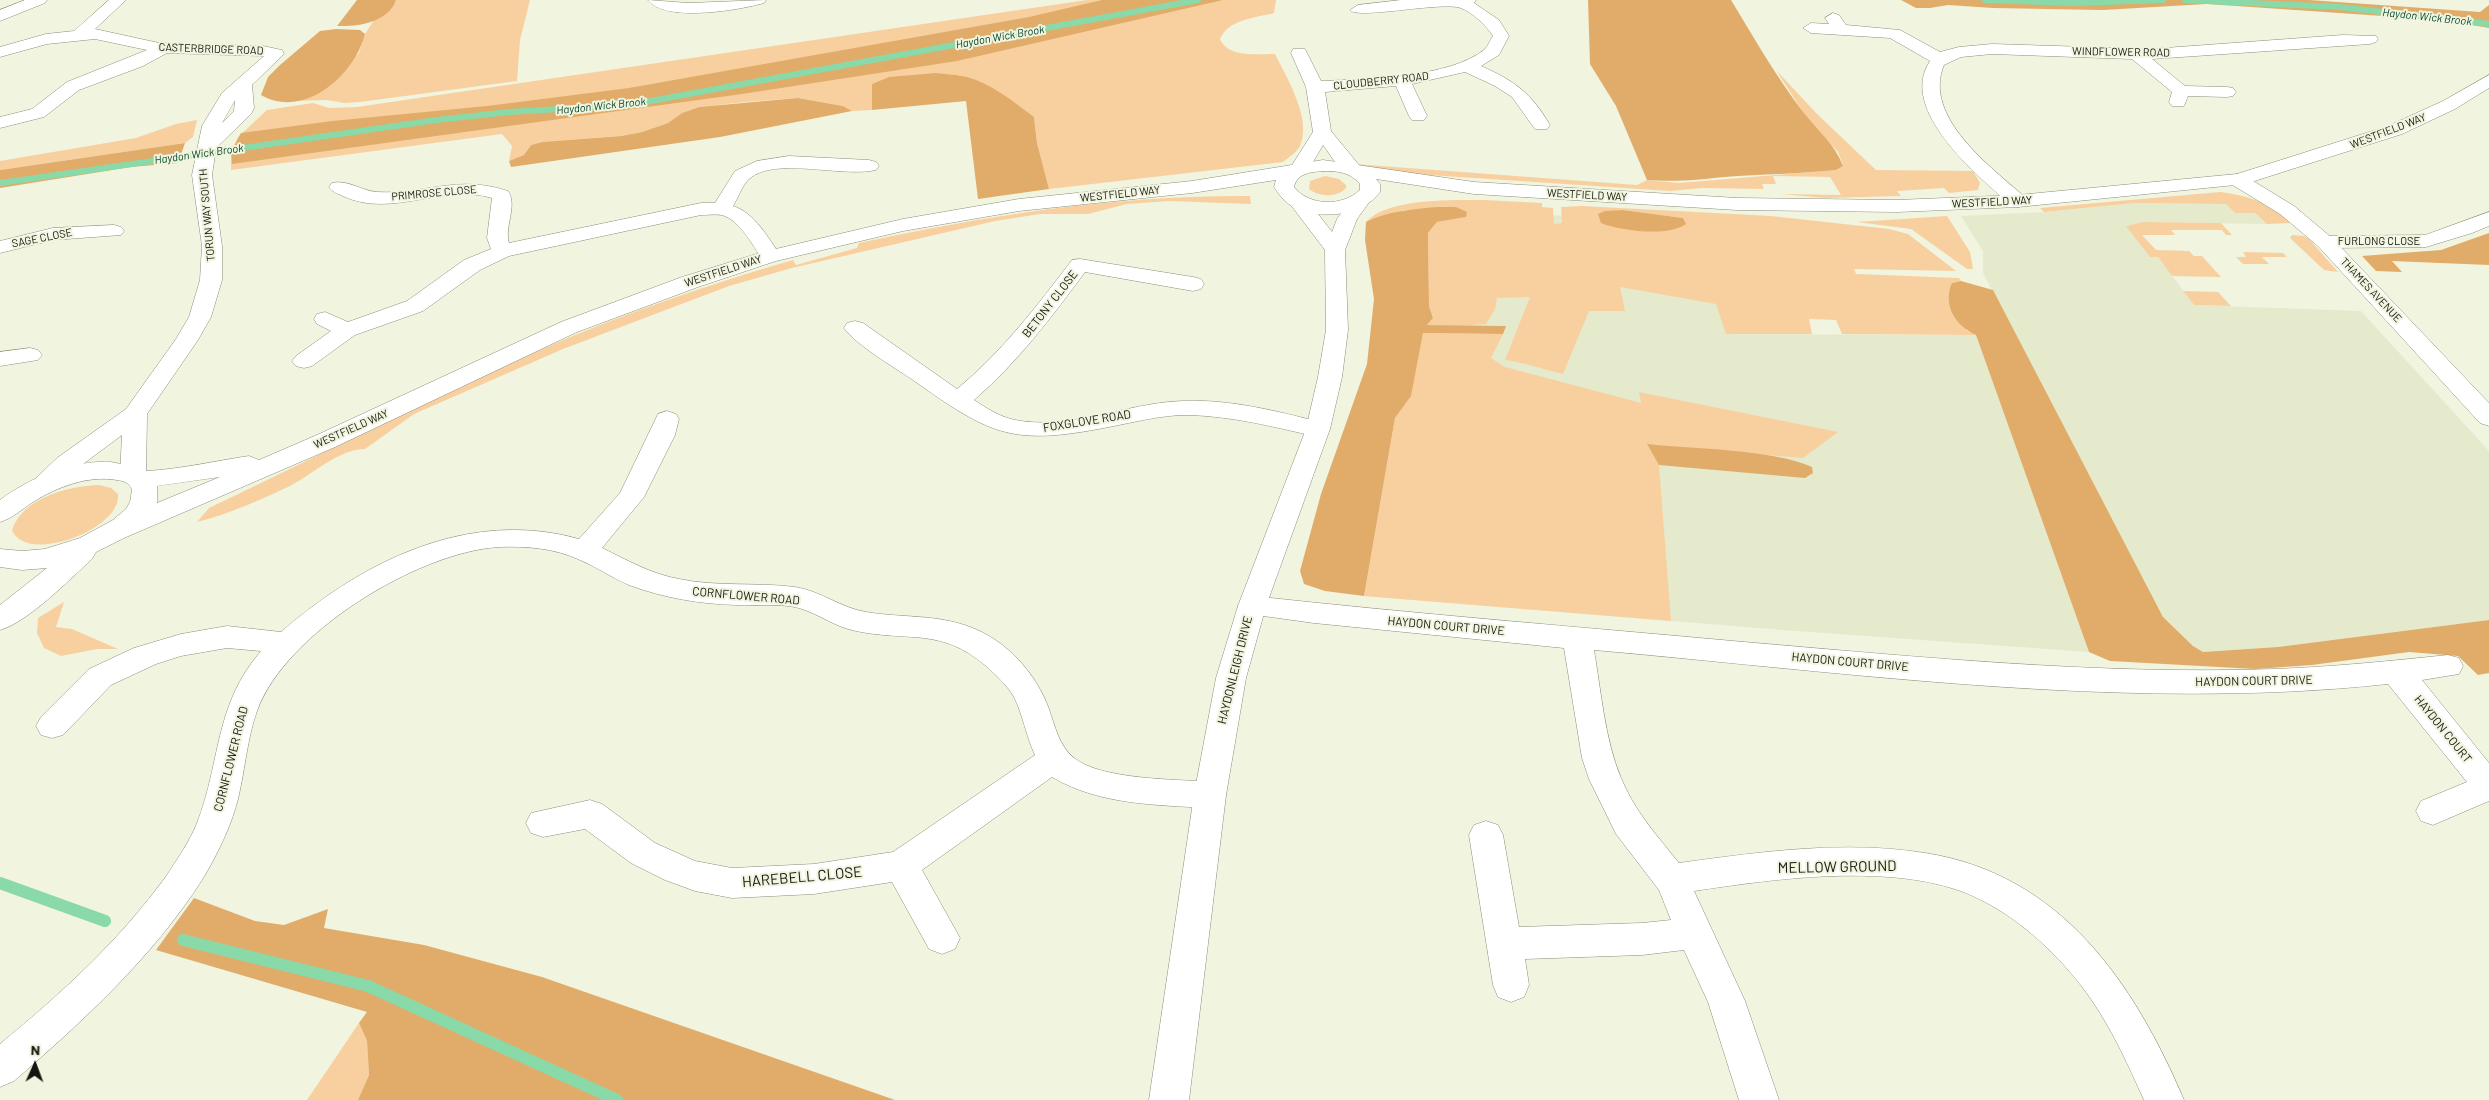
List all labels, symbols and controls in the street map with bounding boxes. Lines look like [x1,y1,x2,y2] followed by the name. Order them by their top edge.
[2382,6,2472,28] water label: Haydon Wick Brook
[955,23,1045,51] water label: Haydon Wick Brook
[158,41,264,57] street label: CASTERBRIDGE ROAD
[2072,45,2170,59] street label: WINDFLOWER ROAD
[1333,69,1429,93] street label: CLOUDBERRY ROAD
[556,95,646,117] water label: Haydon Wick Brook
[2348,110,2428,152] street label: WESTFIELD WAY
[154,141,244,167] water label: Haydon Wick Brook
[196,168,218,262] street label: TORUN WAY SOUTH
[391,183,477,203] street label: PRIMROSE CLOSE
[1079,183,1161,205] street label: WESTFIELD WAY
[1547,186,1627,204] street label: WESTFIELD WAY
[1952,193,2032,211] street label: WESTFIELD WAY
[11,226,73,250] street label: SAGE CLOSE
[2338,234,2420,248] street label: FURLONG CLOSE
[683,252,763,290] street label: WESTFIELD WAY
[2338,255,2404,325] street label: THAMES AVENUE
[1019,267,1081,341] street label: BETONY CLOSE
[312,407,390,451] street label: WESTFIELD WAY
[1042,407,1132,435] street label: FOXGLOVE ROAD
[692,584,800,608] street label: CORNFLOWER ROAD
[1387,614,1505,638] street label: HAYDON COURT DRIVE
[1215,615,1255,725] street label: HAYDONLEIGH DRIVE
[1791,650,1909,674] street label: HAYDON COURT DRIVE
[2195,673,2313,689] street label: HAYDON COURT DRIVE
[2411,692,2475,766] street label: HAYDON COURT
[211,705,251,813] street label: CORNFLOWER ROAD
[1777,857,1897,877] street label: MELLOW GROUND
[741,863,863,891] street label: HAREBELL CLOSE
[10,1040,60,1090] north arrow
[31,1041,40,1058] text: N

